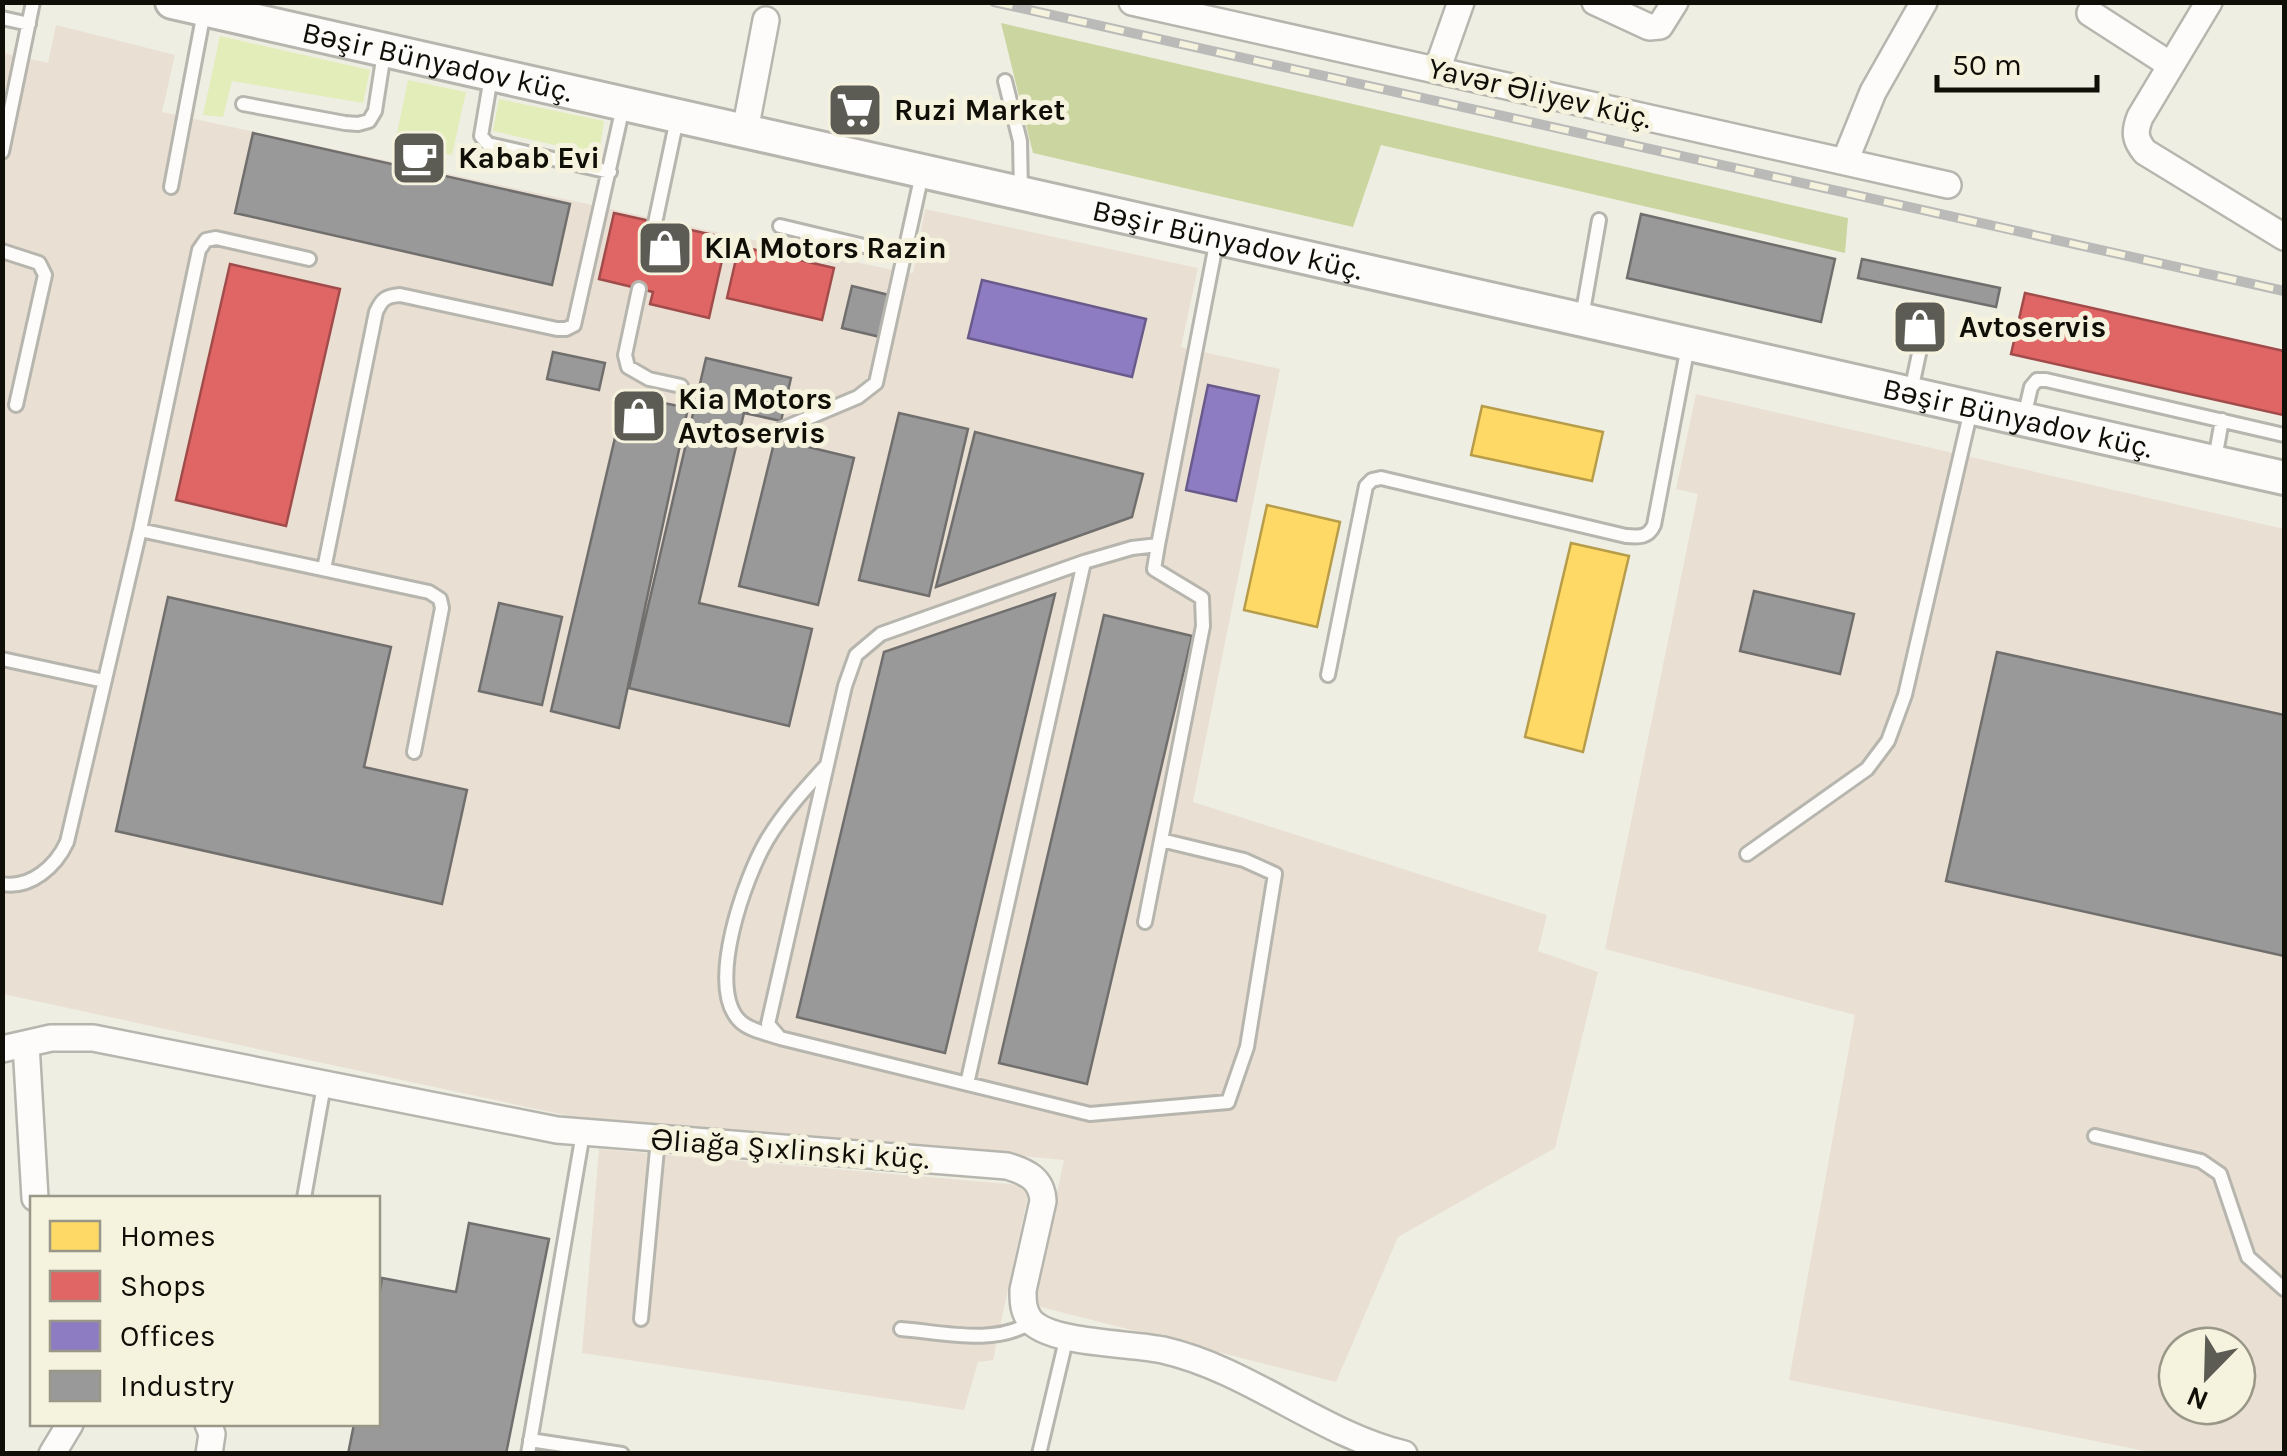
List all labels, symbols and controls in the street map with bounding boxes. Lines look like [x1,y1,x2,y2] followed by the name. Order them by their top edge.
[299,14,576,110] street label: Bəşir Bünyadov küç.
[1937,30,2097,92] scale bar
[1952,47,2022,83] text: 50 m
[1425,50,1655,136] street label: Yavər Əliyev küç.
[825,80,885,140] supermarket icon: Ruzi Market
[894,92,1066,128] place label: Ruzi Market
[389,128,449,188] cafe icon: Kabab Evi
[458,140,600,176] place label: Kabab Evi
[1089,192,1366,288] street label: Bəşir Bünyadov küç.
[635,218,695,278] shop icon: KIA Motors Razin
[704,230,947,266] place label: KIA Motors Razin
[1890,297,1950,357] shop icon: Avtoservis
[1959,309,2106,345] place label: Avtoservis
[1879,370,2156,466] street label: Bəşir Bünyadov küç.
[678,381,832,451] place label: Kia Motors Avtoservis
[609,386,669,446] shop icon: Kia Motors Avtoservis
[649,1121,931,1177] street label: Əliağa Şıxlinski küç.
[30,1196,380,1426] legend
[120,1218,216,1254] text: Homes
[120,1268,206,1304] text: Shops
[120,1318,216,1354] text: Offices
[2157,1326,2257,1426] north arrow
[120,1368,234,1404] text: Industry
[2182,1379,2213,1418] text: N

